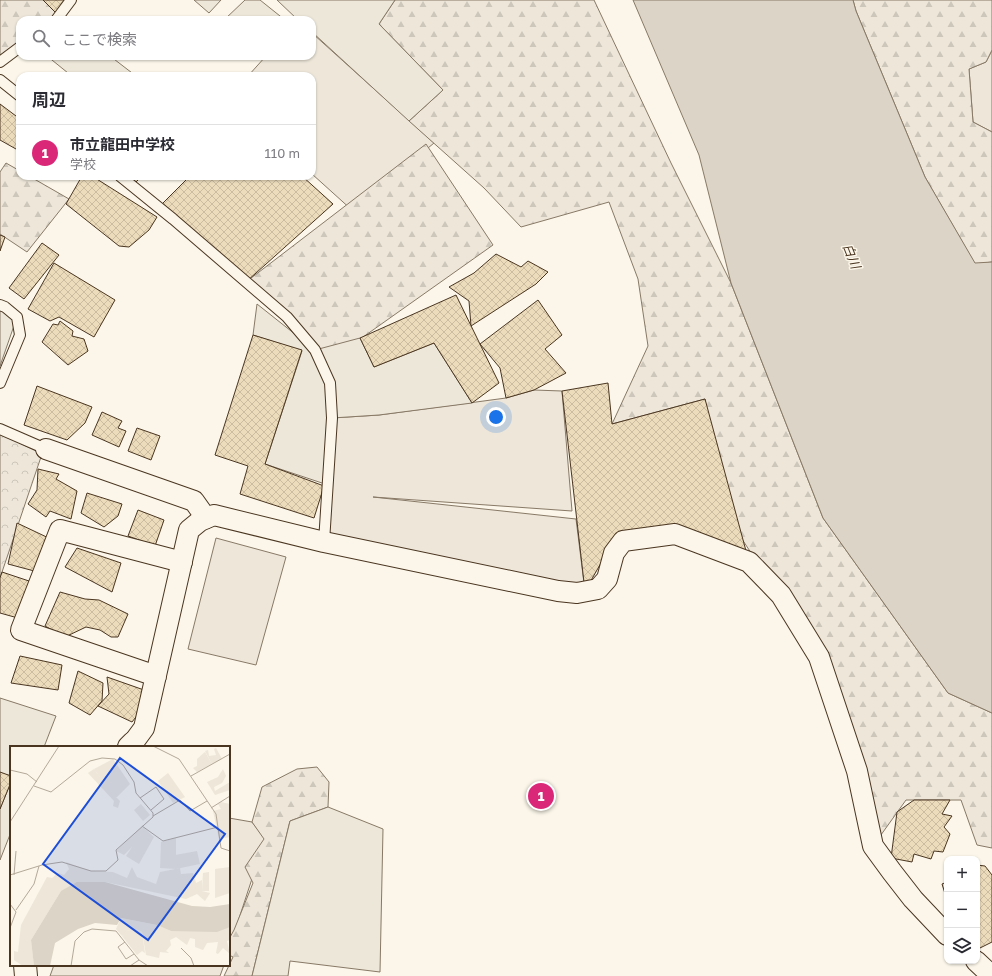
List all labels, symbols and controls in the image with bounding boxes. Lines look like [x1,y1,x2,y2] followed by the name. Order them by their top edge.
[16,16,316,60] search box
[30,27,52,49] icon: search
[62,30,137,48] text: ここで検索
[32,89,66,110] text: 周辺
[70,135,175,153] text: 市立龍田中学校
[42,145,48,161] text: 1
[265,145,300,161] text: 110 m
[70,156,96,172] text: 学校
[840,241,865,273] water label: 白川
[486,407,506,427] your location
[10,746,230,966] inset map
[528,781,554,811] pin: 1
[944,856,980,964] map controls
[944,856,980,892] button: +
[944,892,980,928] button: −
[944,928,980,964] button: layers

